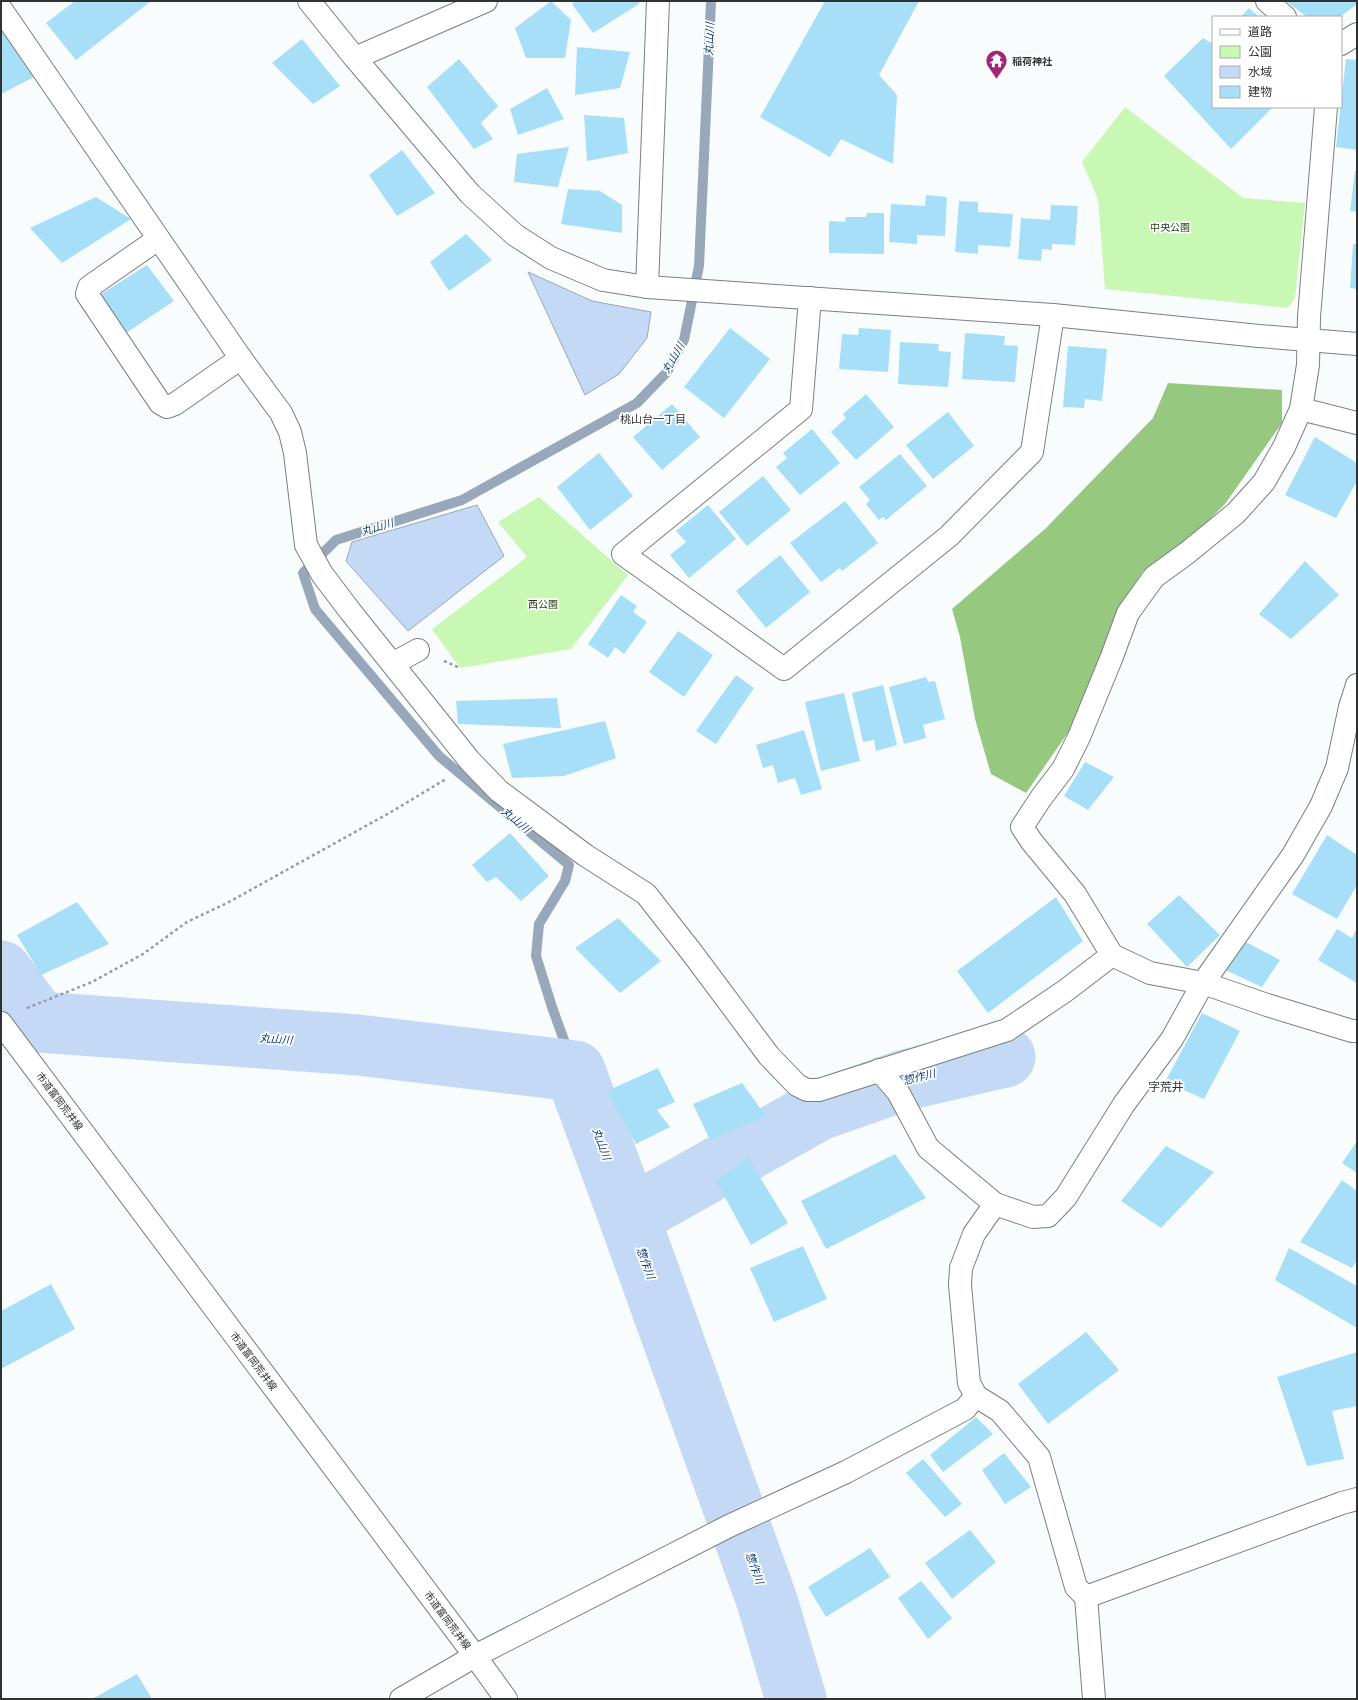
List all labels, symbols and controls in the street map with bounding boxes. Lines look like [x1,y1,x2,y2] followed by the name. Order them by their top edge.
[1212,16,1342,108] legend
[701,21,717,56] water label: 丸山川
[1248,24,1272,39] text: 道路
[1248,44,1272,59] text: 公園
[984,48,1010,81] temple icon: 稲荷神社
[1012,55,1053,68] place label: 稲荷神社
[1248,64,1272,79] text: 水域
[1248,84,1272,99] text: 建物
[1150,221,1190,234] park label: 中央公園
[659,339,688,376] water label: 丸山川
[620,412,686,426] district label: 桃山台一丁目
[359,515,396,539] water label: 丸山川
[528,598,558,611] park label: 西公園
[499,804,534,837] water label: 丸山川
[259,1031,294,1047] water label: 丸山川
[901,1066,938,1088] water label: 惣作川
[33,1069,86,1133] street label: 市道富岡荒井線
[1148,1079,1184,1094] district label: 字荒井
[590,1126,615,1163] water label: 丸山川
[634,1245,659,1282] water label: 惣作川
[227,1329,280,1393] street label: 市道富岡荒井線
[743,1550,768,1587] water label: 惣作川
[421,1588,474,1652] street label: 市道富岡荒井線

